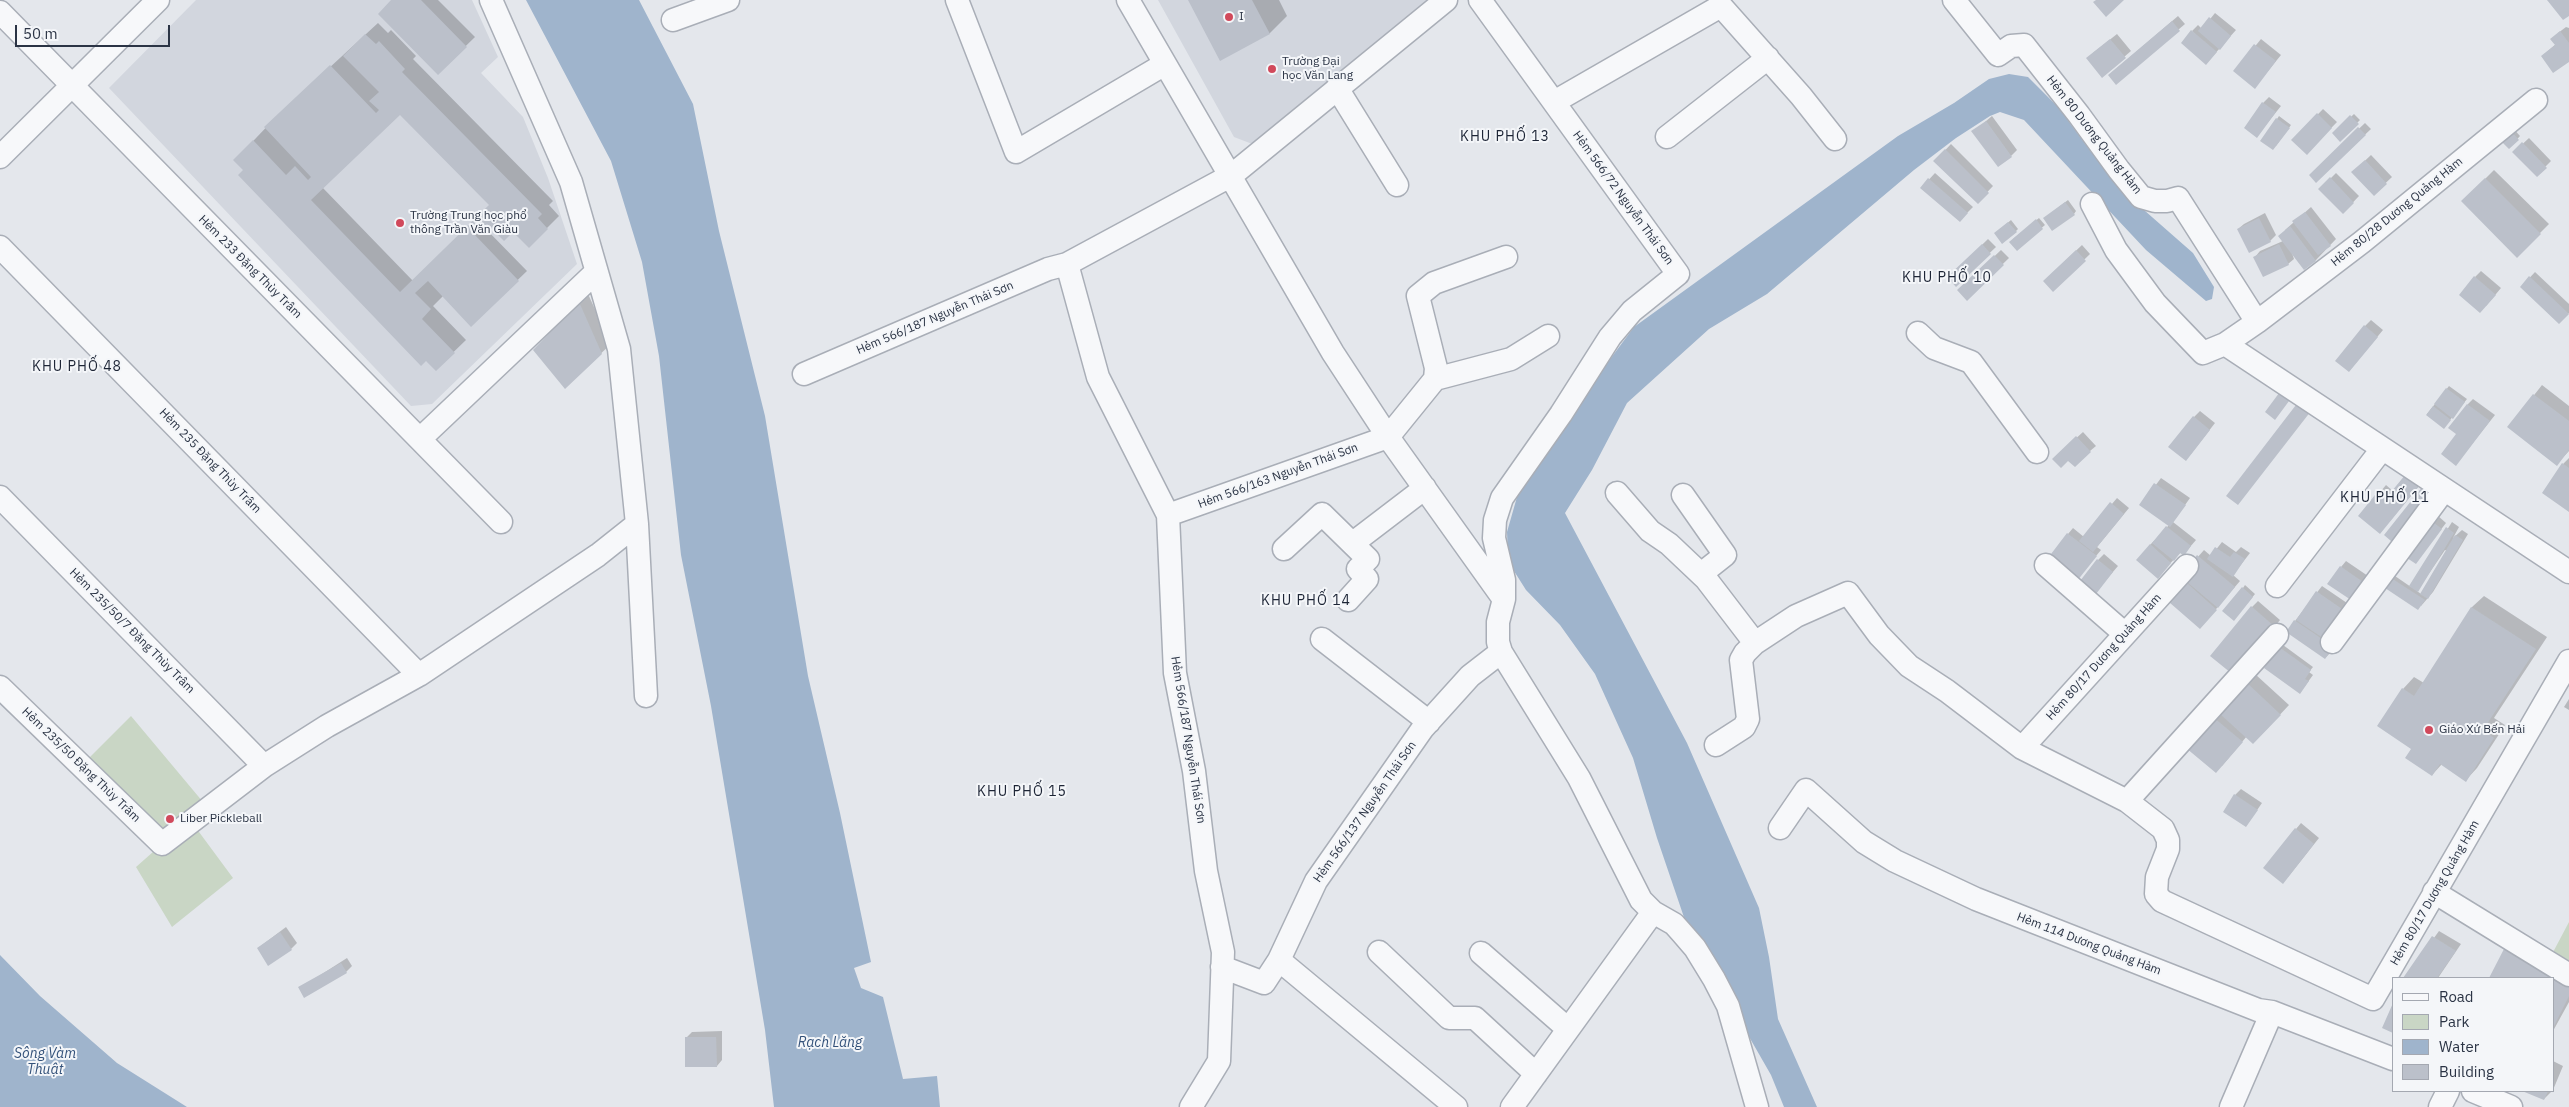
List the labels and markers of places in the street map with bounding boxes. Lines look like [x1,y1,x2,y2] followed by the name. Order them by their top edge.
[1239,10,1244,24] place label: I
[1223,11,1235,23] marker: I
[1282,55,1353,83] place label: Trường Đại học Văn Lang
[1266,63,1278,75] marker: Trường Đại học Văn Lang
[410,209,527,237] place label: Trường Trung học phổ thông Trần Văn Giàu
[394,217,406,229] marker: Trường Trung học phổ thông Trần Văn Giàu
[2439,723,2525,737] place label: Giáo Xứ Bến Hải
[2423,724,2435,736] marker: Giáo Xứ Bến Hải
[180,812,262,826] place label: Liber Pickleball
[164,813,176,825] marker: Liber Pickleball

